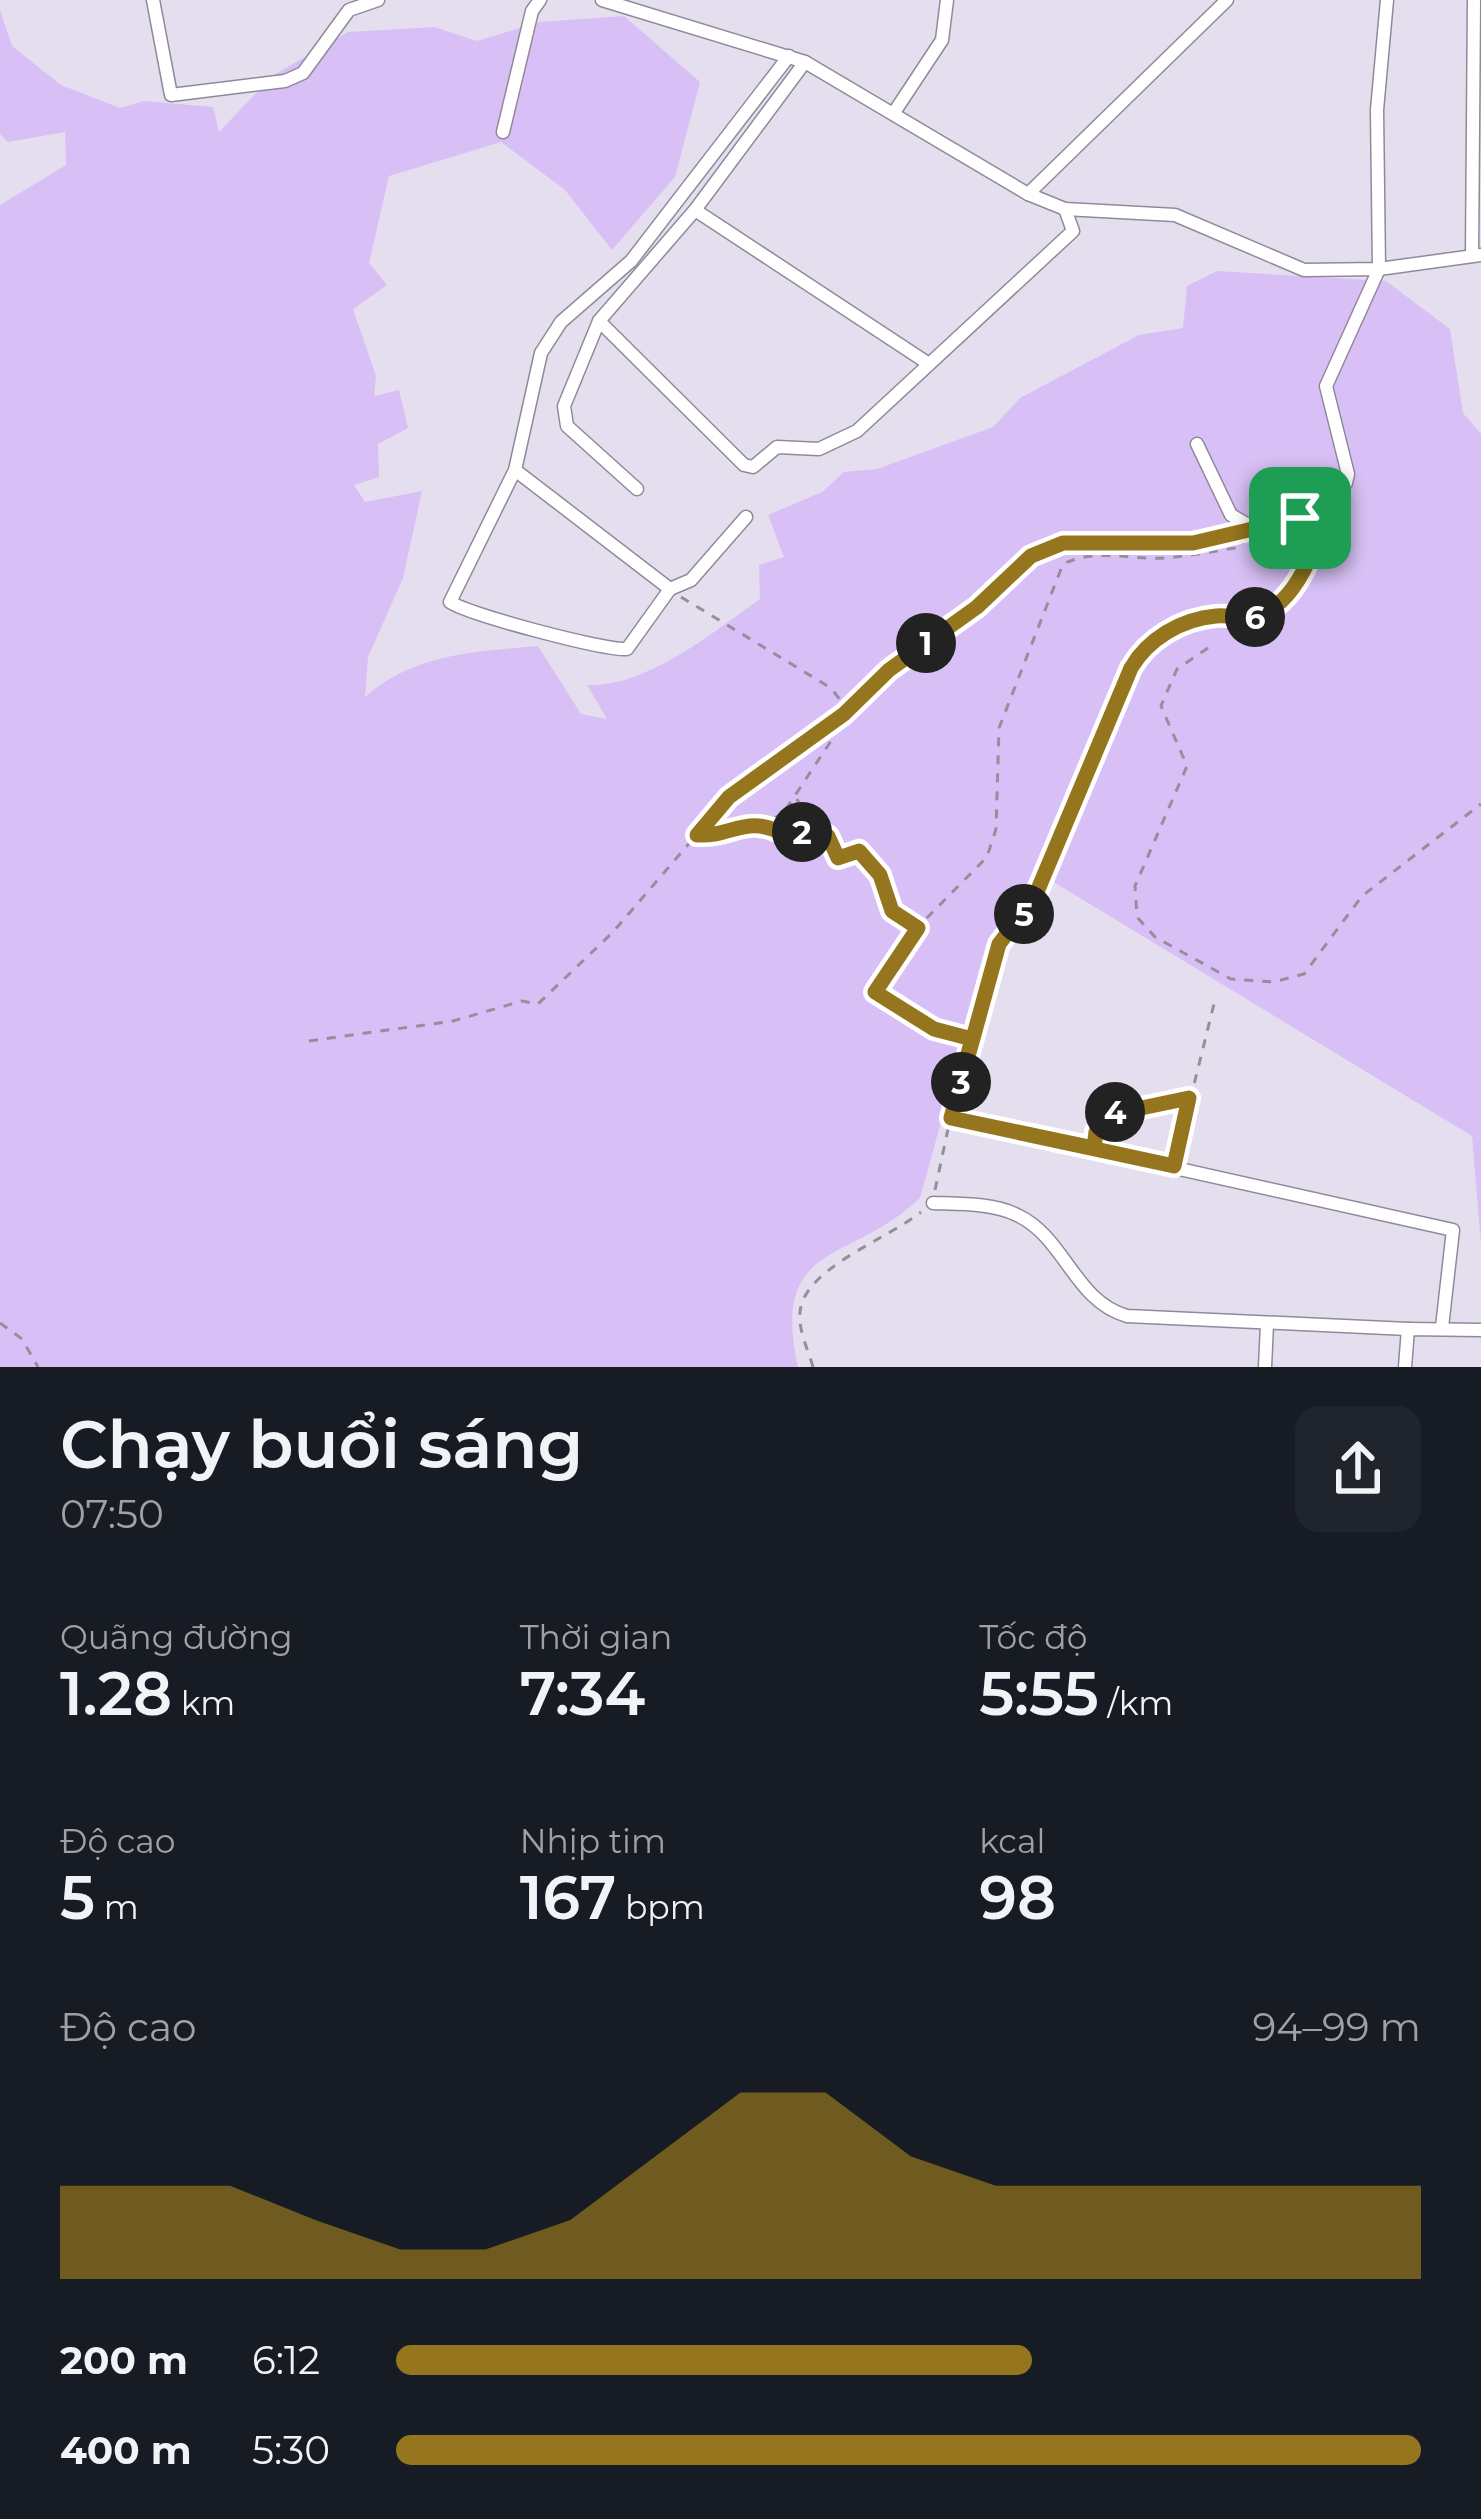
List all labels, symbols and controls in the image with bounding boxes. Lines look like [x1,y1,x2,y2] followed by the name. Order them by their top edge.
[1249,467,1351,569] pin
[1267,485,1333,551] icon: arrive
[1225,587,1285,647] pin: 6
[1244,597,1266,637] text: 6
[896,613,956,673] pin: 1
[920,623,932,663] text: 1
[772,802,832,862] pin: 2
[792,812,812,852] text: 2
[994,884,1054,944] pin: 5
[1014,894,1034,934] text: 5
[931,1052,991,1112] pin: 3
[951,1062,971,1102] text: 3
[1085,1082,1145,1142] pin: 4
[1104,1092,1126,1132] text: 4
[60,1404,583,1485] text: Chạy buổi sáng
[1295,1406,1421,1532] button: share
[60,1490,164,1538] text: 07:50
[60,1617,293,1657] text: Quãng đường
[520,1617,672,1657] text: Thời gian
[979,1617,1087,1657] text: Tốc độ
[60,1657,172,1730] text: 1.28
[520,1657,645,1730] text: 7:34
[979,1657,1099,1730] text: 5:55
[172,1683,235,1723] text: km
[1099,1683,1173,1723] text: /km
[60,1821,176,1861] text: Độ cao
[520,1821,666,1861] text: Nhịp tim
[979,1821,1045,1861] text: kcal
[60,1861,95,1934] text: 5
[520,1861,616,1934] text: 167
[979,1861,1056,1934] text: 98
[95,1887,139,1927] text: m
[616,1887,705,1927] text: bpm
[60,2003,197,2051] text: Độ cao
[1252,2003,1421,2051] text: 94–99 m
[60,2336,188,2384] text: 200 m
[252,2336,320,2384] text: 6:12
[60,2426,192,2474] text: 400 m
[252,2426,330,2474] text: 5:30

